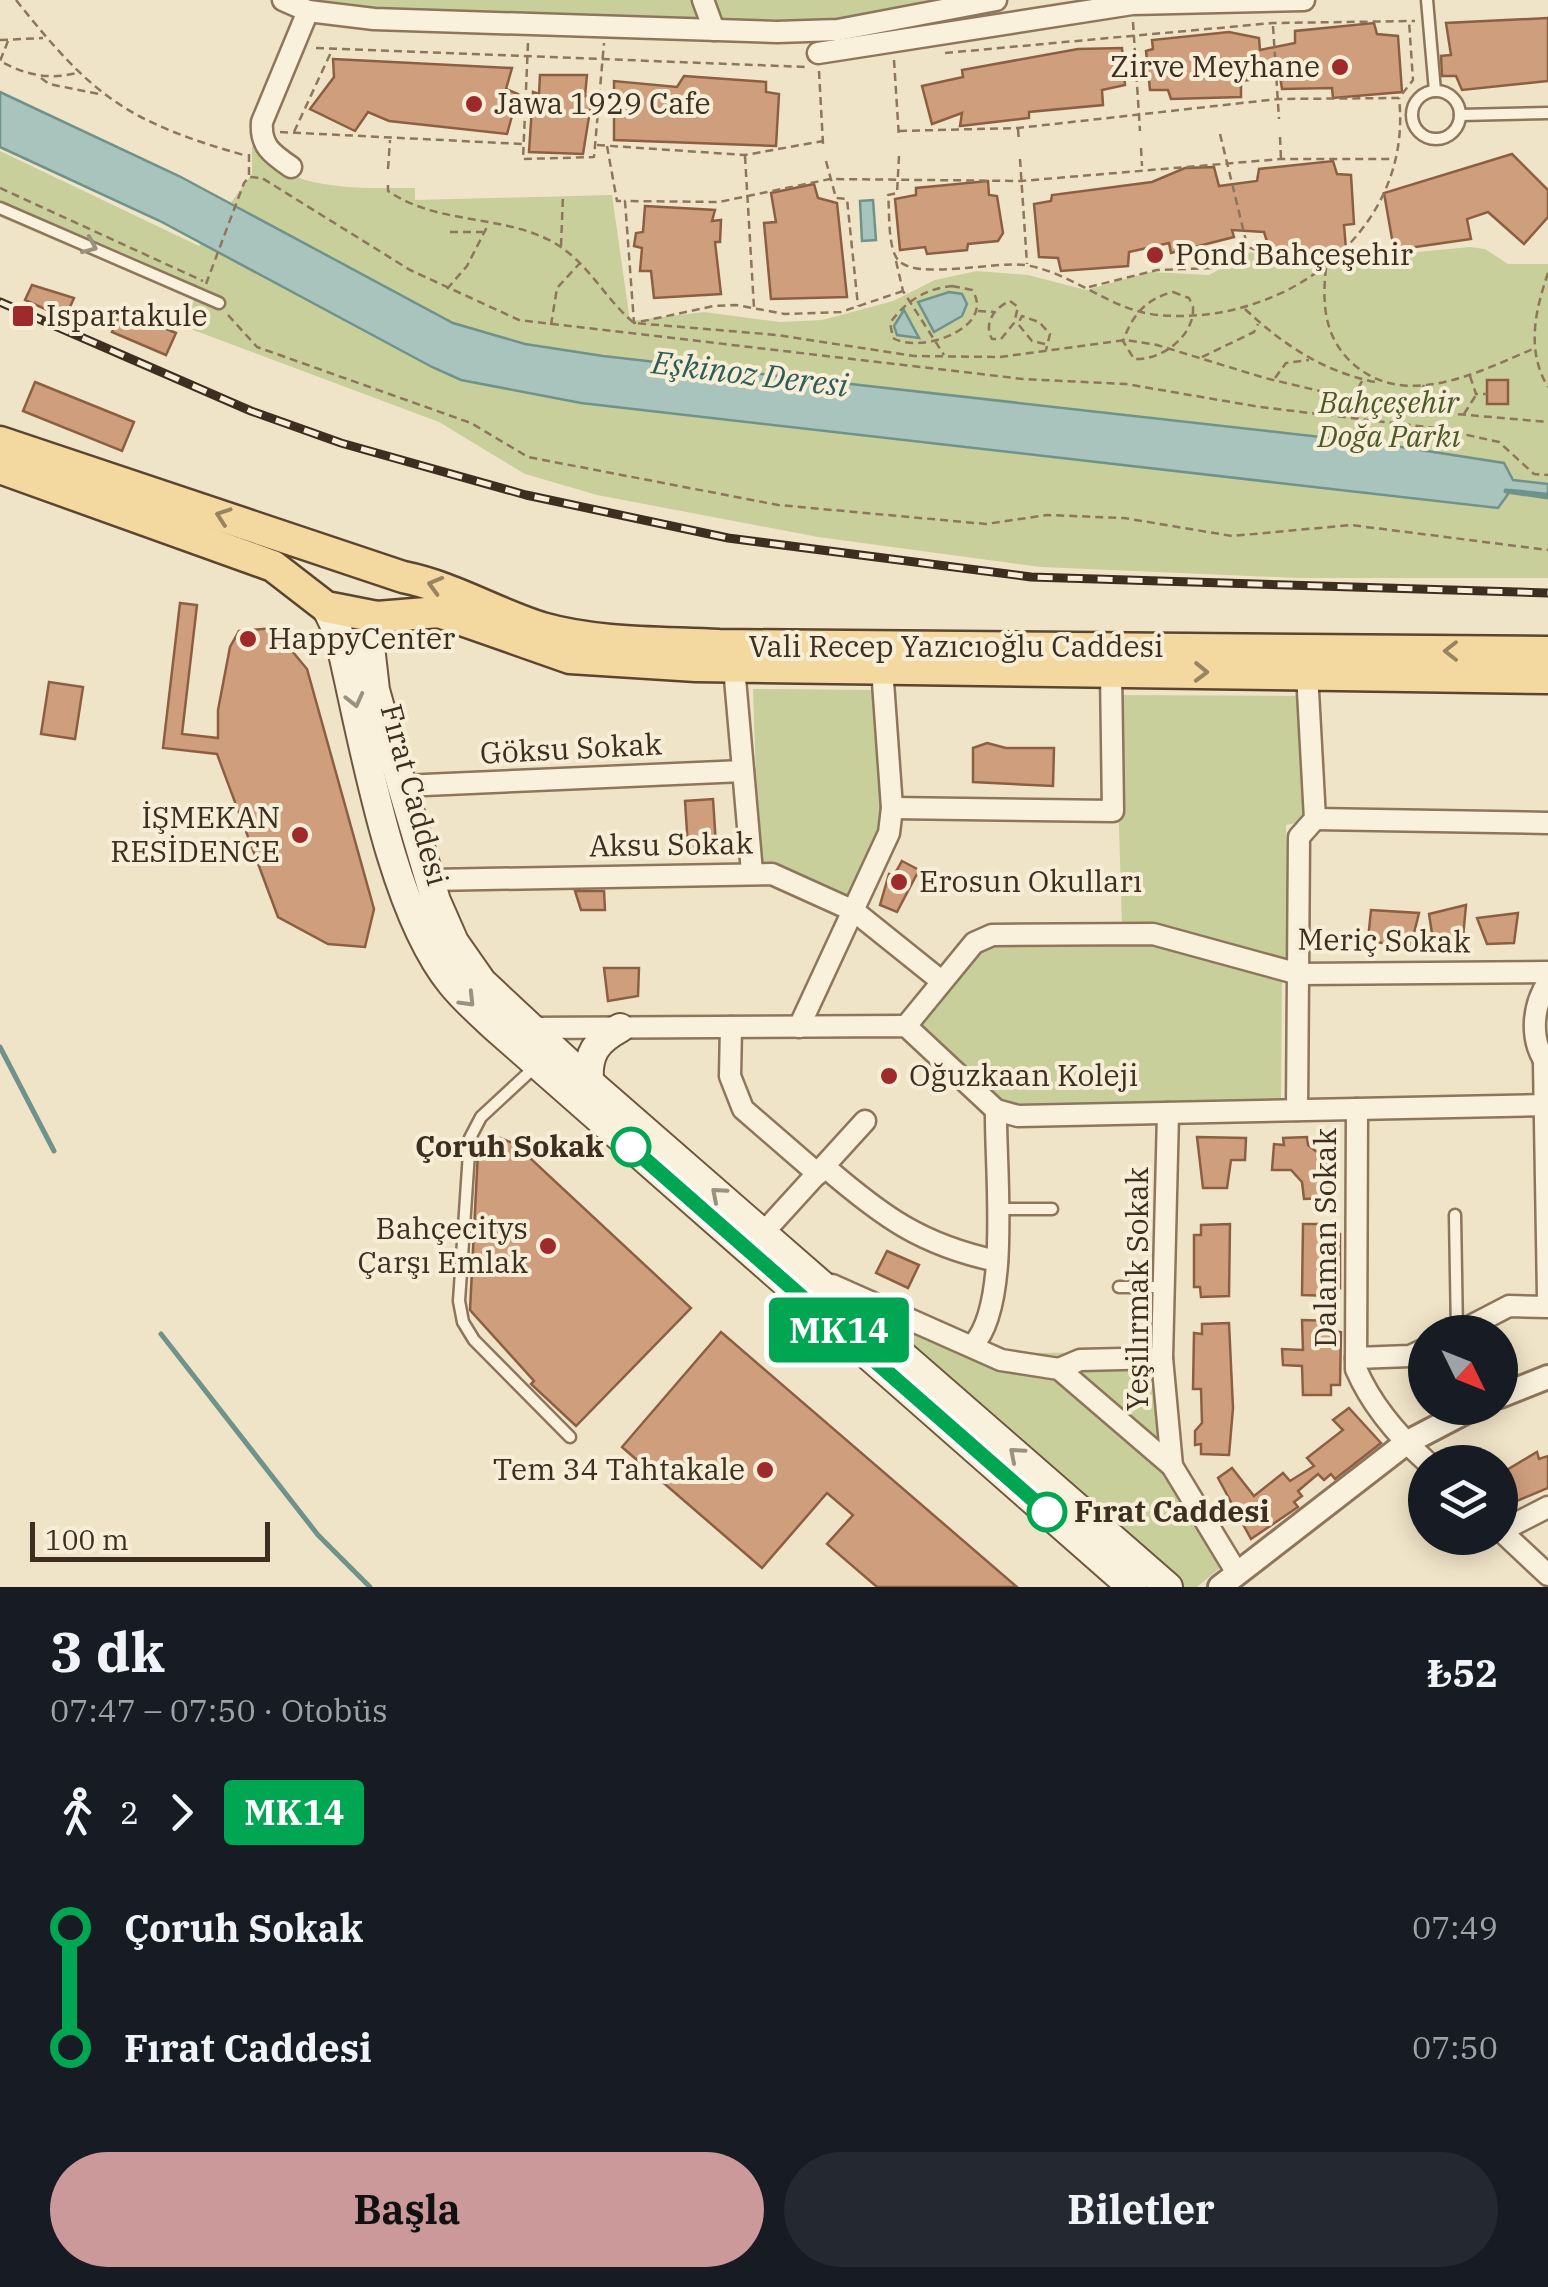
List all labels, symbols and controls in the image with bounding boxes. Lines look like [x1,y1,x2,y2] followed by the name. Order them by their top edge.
[1110,46,1320,85] place label: Zirve Meyhane
[1329,56,1351,78] marker: Zirve Meyhane
[494,83,711,122] place label: Jawa 1929 Cafe
[463,93,485,115] marker: Jawa 1929 Cafe
[80,234,98,254] one-way arrow
[1175,234,1413,273] place label: Pond Bahçeşehir
[1144,244,1166,266] marker: Pond Bahçeşehir
[46,295,208,334] place label: Ispartakule
[10,303,36,329] marker: Ispartakule
[649,340,851,406] water label: Eşkinoz Deresi
[1317,382,1460,455] park label: Bahçeşehir Doğa Parkı
[216,507,233,528] one-way arrow
[427,576,444,597] one-way arrow
[268,618,455,657] place label: HappyCenter
[748,626,1164,665] street label: Vali Recep Yazıcıoğlu Caddesi
[237,628,259,650] marker: HappyCenter
[1442,640,1458,662] one-way arrow
[1194,661,1209,683] one-way arrow
[343,691,364,708] one-way arrow
[372,699,458,890] street label: Fırat Caddesi
[479,723,663,772] street label: Göksu Sokak
[110,797,280,870] place label: İŞMEKAN RESİDENCE
[589,823,754,864] street label: Aksu Sokak
[289,824,311,846] marker: İŞMEKAN RESİDENCE
[919,861,1142,900] place label: Erosun Okulları
[888,871,910,893] marker: Erosun Okulları
[1297,918,1472,961] street label: Meriç Sokak
[456,988,474,1006] one-way arrow
[909,1055,1138,1094] place label: Oğuzkaan Koleji
[878,1065,900,1087] marker: Oğuzkaan Koleji
[415,1126,604,1165] place label: Çoruh Sokak
[612,1128,650,1166] marker: Çoruh Sokak
[1305,1128,1344,1348] street label: Dalaman Sokak
[1117,1166,1156,1411] street label: Yeşilırmak Sokak
[711,1188,730,1206] one-way arrow
[357,1208,528,1281] place label: Bahçecitys Çarşı Emlak
[537,1235,559,1257] marker: Bahçecitys Çarşı Emlak
[769,1298,909,1362] line badge: MK14
[789,1307,889,1353] text: MK14
[1408,1315,1518,1425] north arrow
[1408,1315,1518,1555] map controls
[1408,1445,1518,1555] button: layers
[1009,1447,1028,1465] one-way arrow
[493,1449,745,1488] place label: Tem 34 Tahtakale
[754,1459,776,1481] marker: Tem 34 Tahtakale
[1074,1491,1270,1530] place label: Fırat Caddesi
[1028,1493,1066,1531] marker: Fırat Caddesi
[30,1517,270,1562] scale bar
[45,1521,129,1558] text: 100 m
[50,1616,165,1687] text: 3 dk
[1427,1648,1498,1697] text: ₺52
[50,1689,388,1731] text: 07:47 – 07:50 · Otobüs
[50,1785,105,1840] icon: walk
[154,1785,209,1840] icon: forward
[244,1789,344,1835] text: MK14
[120,1791,139,1833] text: 2
[124,1903,363,1952] text: Çoruh Sokak
[1412,1906,1498,1948] text: 07:49
[124,2023,372,2072] text: Fırat Caddesi
[1412,2026,1498,2068] text: 07:50
[50,2152,764,2267] button: Başla
[784,2152,1498,2267] button: Biletler

